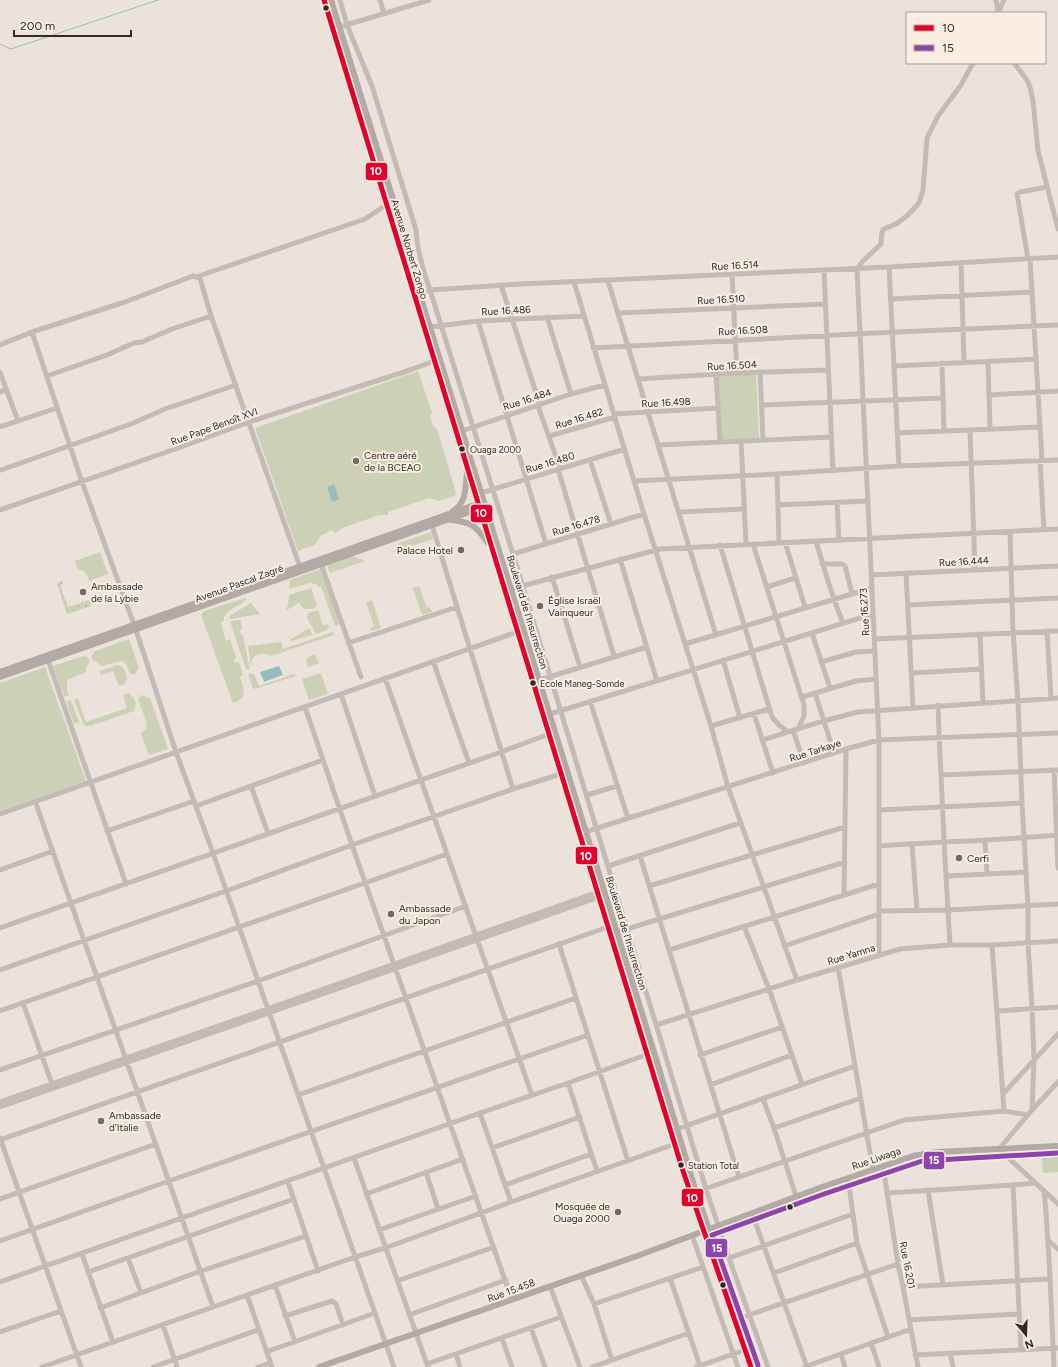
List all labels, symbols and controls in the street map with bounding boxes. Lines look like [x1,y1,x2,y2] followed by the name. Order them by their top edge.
[321,3,331,13] unlabelled marker
[14,12,131,38] scale bar
[906,12,1046,64] legend
[20,19,55,33] text: 200 m
[942,21,955,35] text: 10
[942,41,954,55] text: 15
[365,162,388,181] line badge: 10
[370,165,382,178] text: 10
[388,198,431,301] street label: Avenue Norbert Zongo
[711,258,759,273] street label: Rue 16.514
[697,292,745,307] street label: Rue 16.510
[481,303,531,318] street label: Rue 16.486
[718,323,768,338] street label: Rue 16.508
[707,358,757,373] street label: Rue 16.504
[501,386,553,413] street label: Rue 16.484
[641,395,691,410] street label: Rue 16.498
[169,405,259,448] street label: Rue Pape Benoît XVI
[554,405,605,432] street label: Rue 16.482
[457,444,467,454] marker: Ouaga 2000
[470,444,521,455] place label: Ouaga 2000
[364,449,421,474] place label: Centre aéré de la BCEAO
[524,449,576,476] street label: Rue 16.480
[351,456,361,466] marker: Centre aéré de la BCEAO
[470,504,493,523] line badge: 10
[475,507,487,520] text: 10
[551,512,602,539] street label: Rue 16.478
[397,544,453,557] place label: Palace Hotel
[456,545,466,555] marker: Palace Hotel
[504,554,551,671] street label: Boulevard de l'Insurrection
[939,554,989,569] street label: Rue 16.444
[193,561,286,606] street label: Avenue Pascal Zagré
[91,580,144,605] place label: Ambassade de la Lybie
[78,587,88,597] marker: Ambassade de la Lybie
[857,588,872,636] street label: Rue 16.273
[548,594,600,619] place label: Église Israël Vainqueur
[535,601,545,611] marker: Église Israël Vainqueur
[528,678,538,688] marker: Ecole Maneg-Somde
[540,678,624,689] place label: Ecole Maneg-Somde
[788,736,843,765] street label: Rue Tarkaye
[575,846,598,865] line badge: 10
[580,850,592,863] text: 10
[967,852,989,865] place label: Cerfi
[954,853,964,863] marker: Cerfi
[603,875,650,992] street label: Boulevard de l'Insurrection
[399,902,452,927] place label: Ambassade du Japon
[386,909,396,919] marker: Ambassade du Japon
[826,941,877,968] street label: Rue Yamna
[109,1109,162,1134] place label: Ambassade d'Italie
[96,1116,106,1126] marker: Ambassade d'Italie
[850,1144,902,1173] street label: Rue Liwaga
[923,1151,945,1170] line badge: 15
[928,1154,940,1167] text: 15
[676,1160,686,1170] marker: Station Total
[688,1160,739,1171] place label: Station Total
[681,1188,704,1207] line badge: 10
[686,1192,698,1205] text: 10
[553,1200,611,1225] place label: Mosquée de Ouaga 2000
[785,1202,795,1212] unlabelled marker
[613,1207,623,1217] marker: Mosquée de Ouaga 2000
[705,1238,728,1258] line badge: 15
[897,1240,918,1290] street label: Rue 16.201
[711,1242,723,1255] text: 15
[486,1276,537,1305] street label: Rue 15.458
[718,1280,728,1290] unlabelled marker
[1006,1315,1046,1355] north arrow
[1023,1336,1035,1352] text: N

